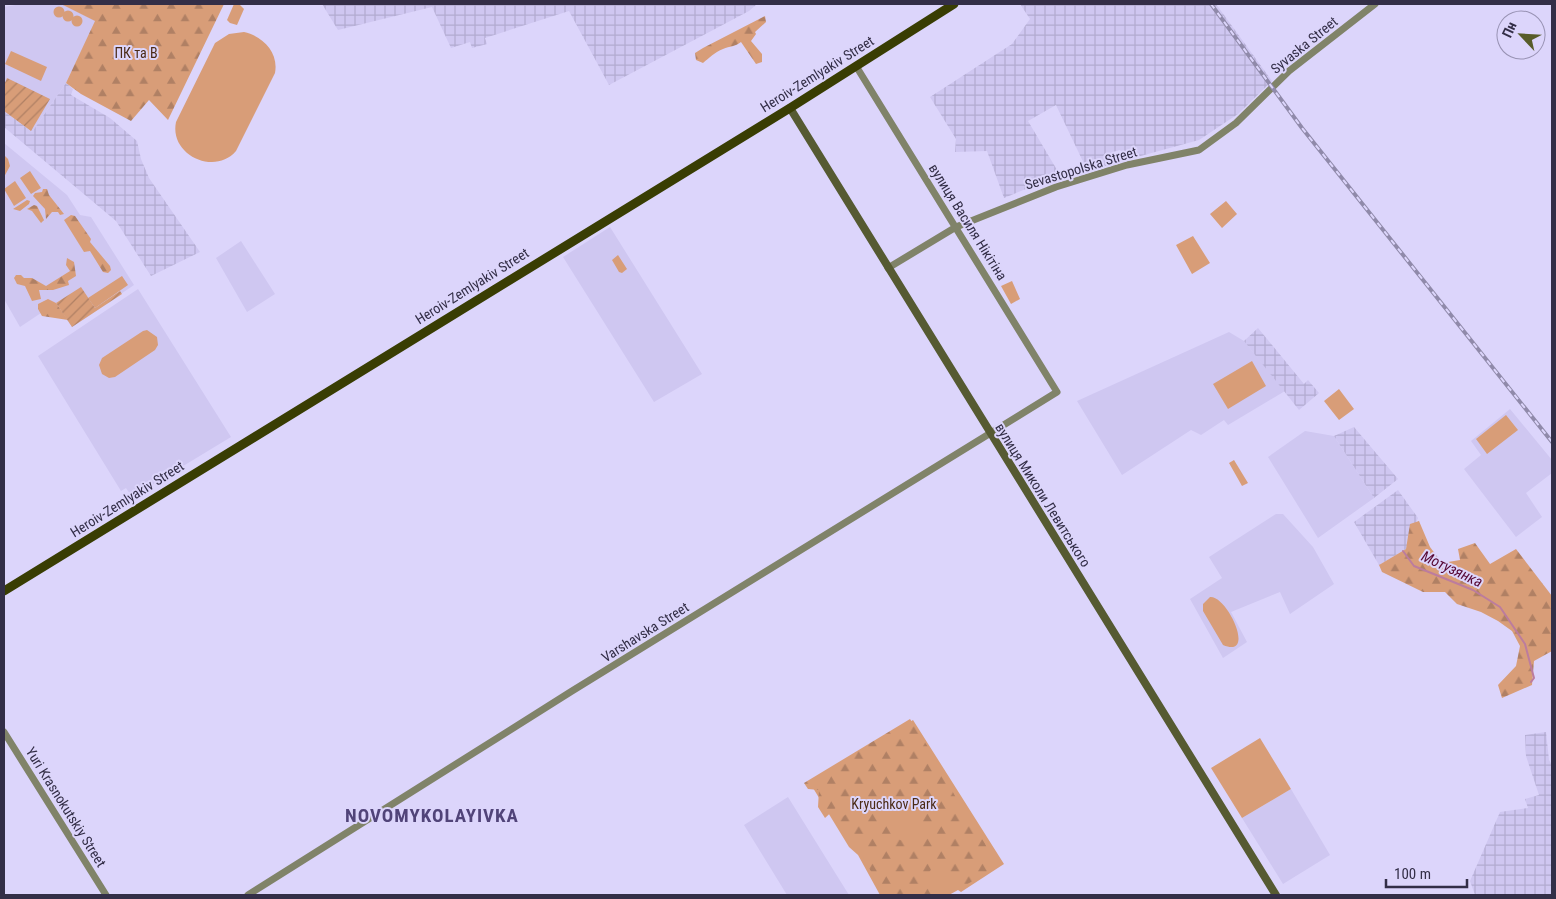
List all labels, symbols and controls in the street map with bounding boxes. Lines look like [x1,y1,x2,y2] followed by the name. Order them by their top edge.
[1496,10,1546,60] north arrow
[1267,13,1341,77] street label: Syvaska Street
[1499,19,1520,40] text: Пн
[757,33,877,115] street label: Heroiv-Zemlyakiv Street
[114,45,158,61] park label: ПК та В
[1023,143,1139,193] street label: Sevastopolska Street
[926,161,1010,283] street label: вулиця Василя Нікітіна
[412,245,532,327] street label: Heroiv-Zemlyakiv Street
[992,420,1094,570] street label: вулиця Миколи Левитського
[67,458,187,540] street label: Heroiv-Zemlyakiv Street
[1419,547,1485,591] water label: Мотузянка
[598,599,692,665] street label: Varshavska Street
[23,744,109,870] street label: Yuri Krasnokutskiy Street
[851,796,937,812] park label: Kryuchkov Park
[345,804,519,827] district label: NOVOMYKOLAYIVKA
[1386,856,1467,888] scale bar
[1394,865,1431,883] text: 100 m

